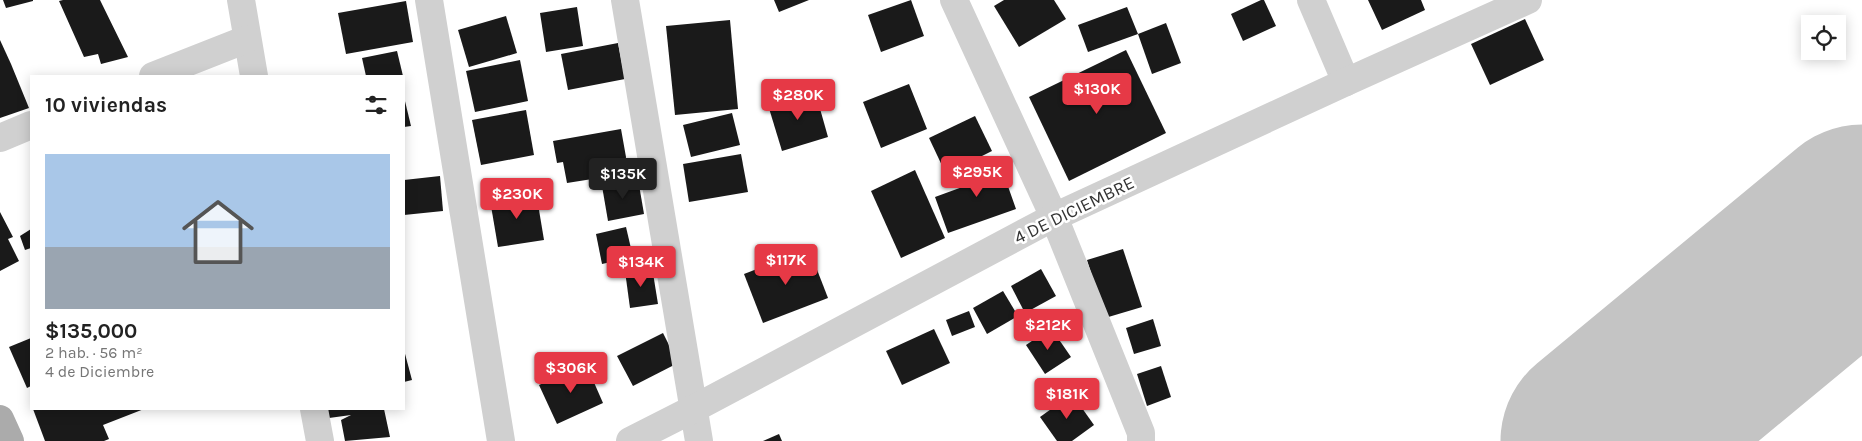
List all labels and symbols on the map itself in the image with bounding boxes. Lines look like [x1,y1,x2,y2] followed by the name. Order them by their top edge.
[1062,72,1132,115] pin: $130K
[763,78,833,121] pin: $280K
[942,156,1012,198] pin: $295K
[588,158,658,200] pin: $135K
[1010,171,1138,249] street label: 4 DE DICIEMBRE
[482,178,552,220] pin: $230K
[751,244,821,286] pin: $117K
[606,246,676,288] pin: $134K
[1013,308,1083,351] pin: $212K
[536,352,606,394] pin: $306K
[1032,378,1102,420] pin: $181K

